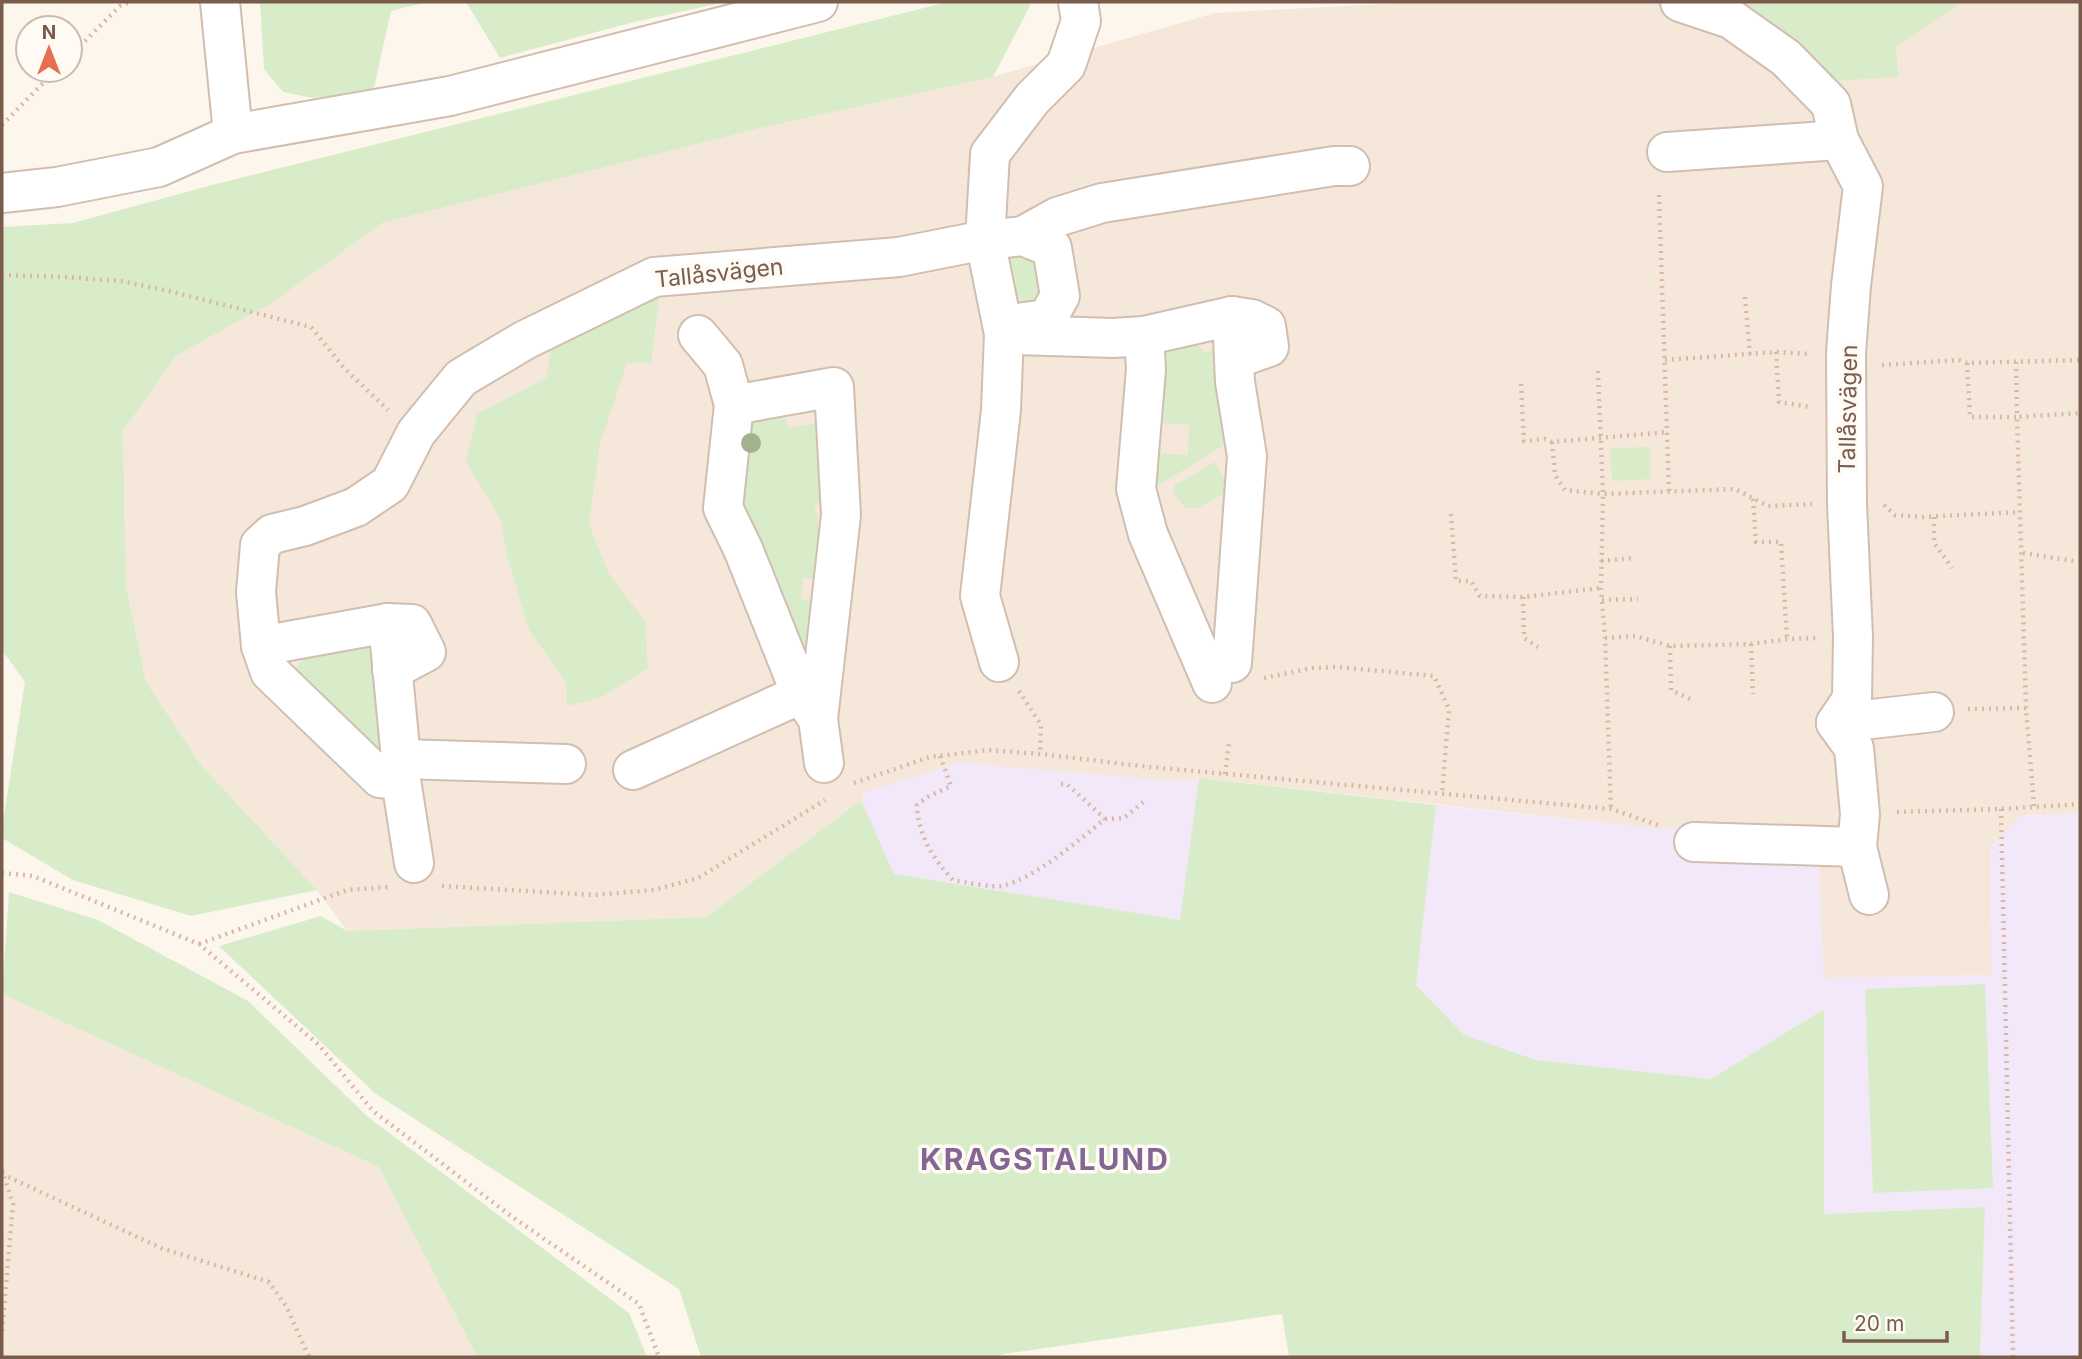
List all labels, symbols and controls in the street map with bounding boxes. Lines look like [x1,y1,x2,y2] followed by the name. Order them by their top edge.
[14,14,84,84] north arrow
[42,21,56,44] text: N
[653,252,785,294] street label: Tallåsvägen
[1833,344,1863,474] street label: Tallåsvägen
[920,1141,1170,1177] district label: KRAGSTALUND
[1844,1300,1947,1344] scale bar
[1854,1311,1904,1336] text: 20 m

